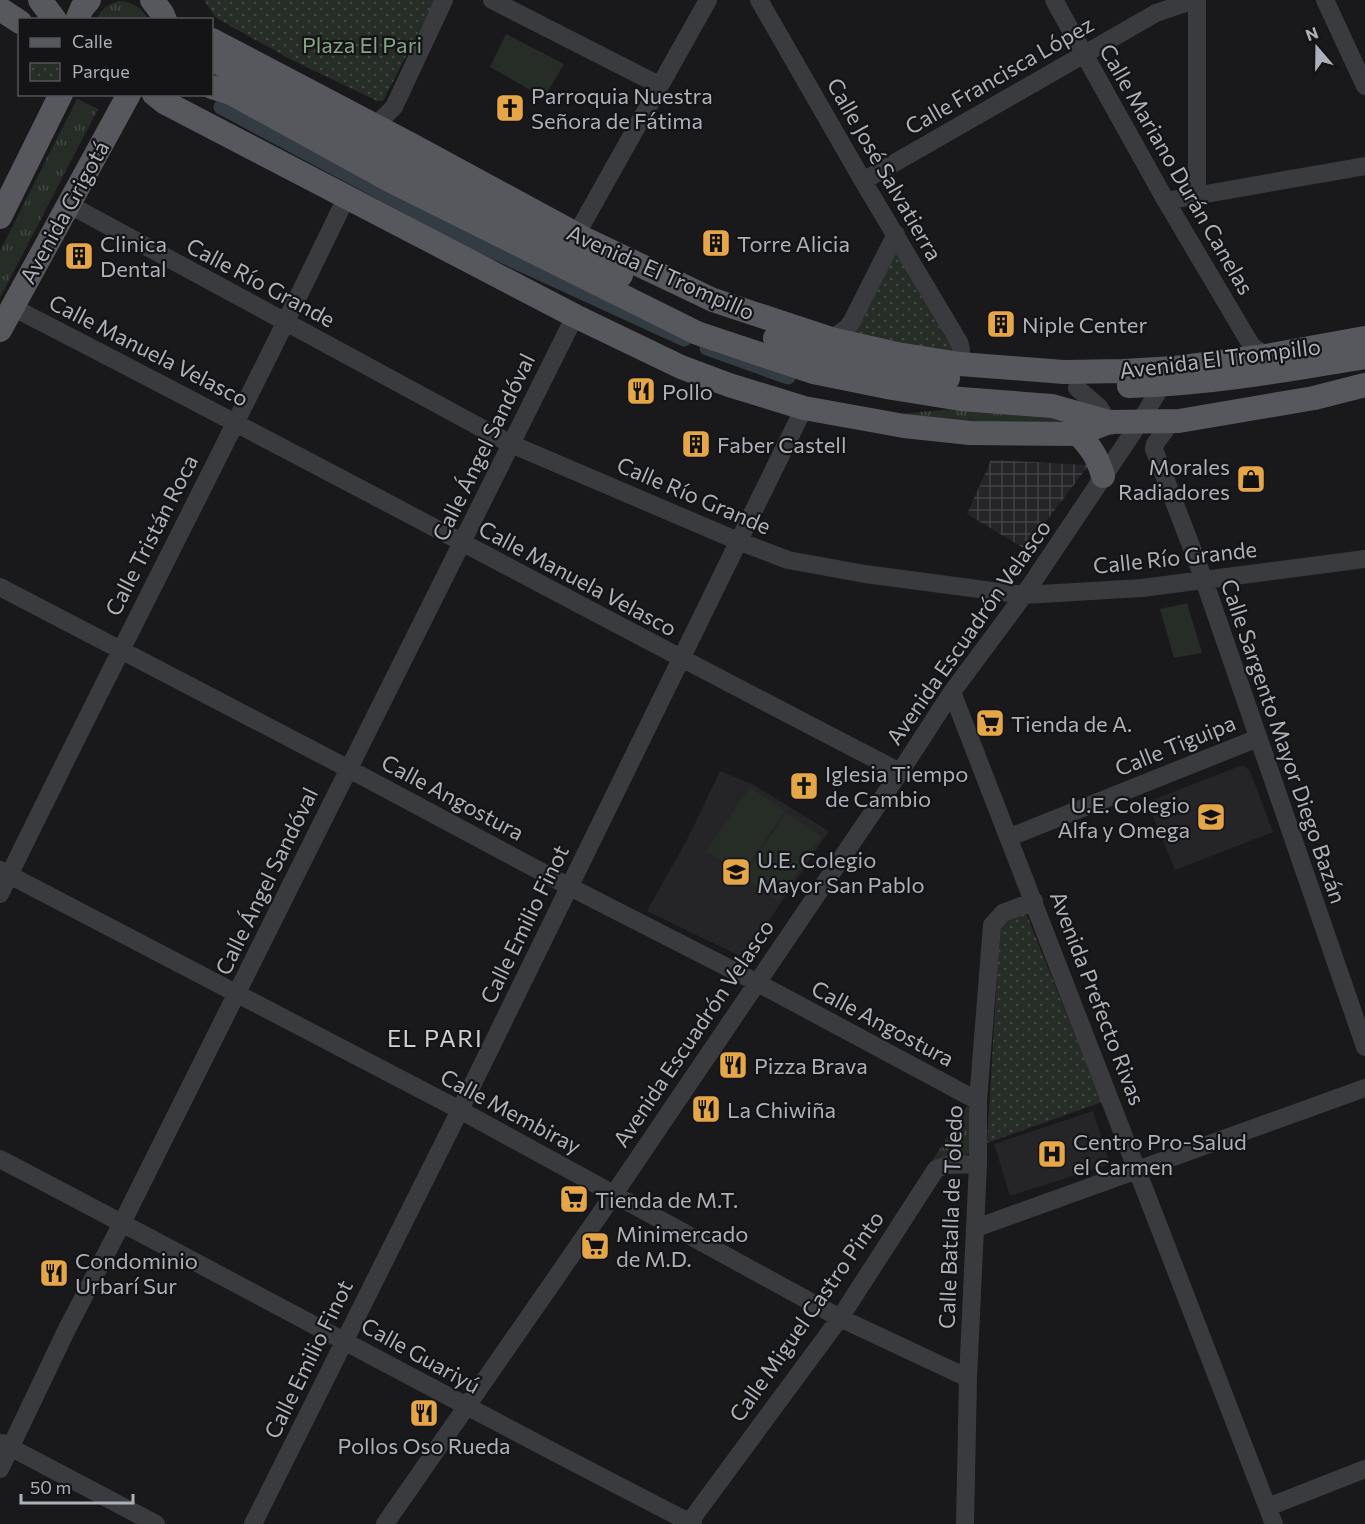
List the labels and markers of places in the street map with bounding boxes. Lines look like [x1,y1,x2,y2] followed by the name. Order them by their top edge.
[531,82,713,134] place label: Parroquia Nuestra Señora de Fátima
[494,92,526,124] church icon: Parroquia Nuestra Señora de Fátima
[700,227,732,259] building icon: Torre Alicia
[100,230,167,282] place label: Clinica Dental
[737,230,850,257] place label: Torre Alicia
[63,240,95,272] building icon: Clinica Dental
[985,308,1017,340] building icon: Niple Center
[1022,311,1147,338] place label: Niple Center
[625,375,657,407] restaurant icon: Pollo
[662,378,713,405] place label: Pollo
[680,428,712,460] building icon: Faber Castell
[717,431,846,458] place label: Faber Castell
[1118,453,1230,505] place label: Morales Radiadores
[1235,463,1267,495] shop icon: Morales Radiadores
[974,707,1006,739] supermarket icon: Tienda de A.
[1011,710,1132,737] place label: Tienda de A.
[825,760,968,812] place label: Iglesia Tiempo de Cambio
[788,770,820,802] church icon: Iglesia Tiempo de Cambio
[1057,791,1190,843] place label: U.E. Colegio Alfa y Omega
[1195,801,1227,833] school or university icon: U.E. Colegio Alfa y Omega
[757,846,925,898] place label: U.E. Colegio Mayor San Pablo
[720,856,752,888] school or university icon: U.E. Colegio Mayor San Pablo
[717,1049,749,1081] restaurant icon: Pizza Brava
[754,1052,868,1079] place label: Pizza Brava
[690,1093,722,1125] restaurant icon: La Chiwiña
[727,1096,836,1123] place label: La Chiwiña
[1073,1128,1247,1180] place label: Centro Pro-Salud el Carmen
[1036,1138,1068,1170] hospital icon: Centro Pro-Salud el Carmen
[558,1183,590,1215] supermarket icon: Tienda de M.T.
[595,1186,738,1213] place label: Tienda de M.T.
[616,1220,748,1272] place label: Minimercado de M.D.
[579,1230,611,1262] supermarket icon: Minimercado de M.D.
[75,1247,198,1299] place label: Condominio Urbarí Sur
[38,1257,70,1289] restaurant icon: Condominio Urbarí Sur
[408,1397,440,1429] restaurant icon: Pollos Oso Rueda
[338,1432,510,1459] place label: Pollos Oso Rueda

